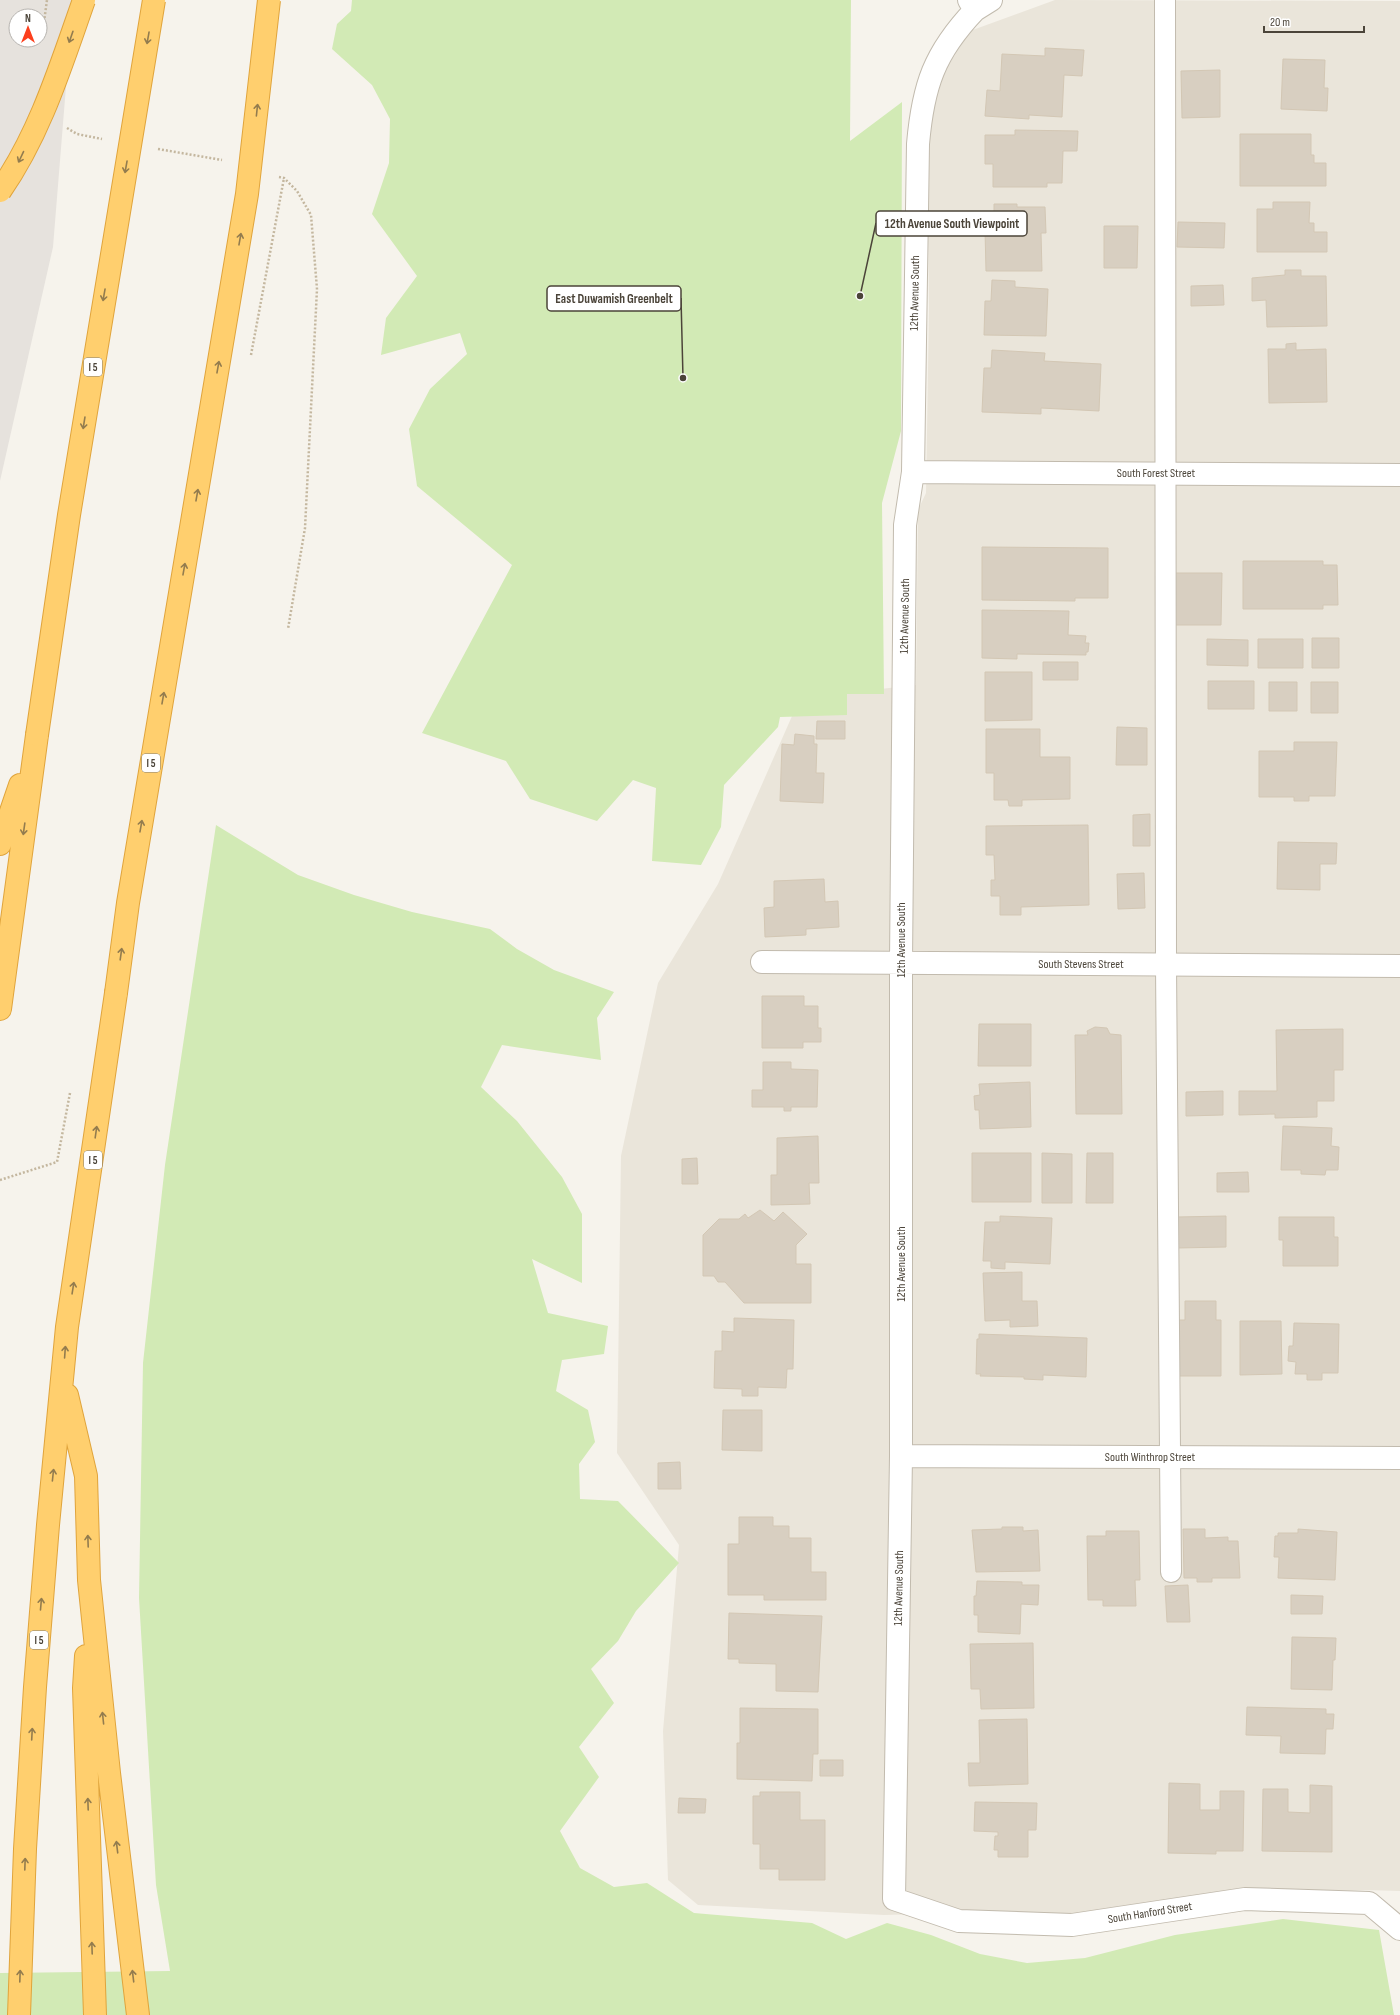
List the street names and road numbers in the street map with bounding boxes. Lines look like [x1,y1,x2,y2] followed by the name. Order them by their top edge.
[907,255,923,331] street label: 12th Avenue South
[84,358,102,376] road number: I 5
[1117,466,1196,481] street label: South Forest Street
[897,578,913,654] street label: 12th Avenue South
[142,754,160,772] road number: I 5
[894,902,909,978] street label: 12th Avenue South
[1038,957,1124,972] street label: South Stevens Street
[84,1151,102,1169] road number: I 5
[894,1226,909,1302] street label: 12th Avenue South
[1105,1450,1196,1465] street label: South Winthrop Street
[891,1550,907,1626] street label: 12th Avenue South
[30,1631,48,1649] road number: I 5
[1107,1899,1194,1927] street label: South Hanford Street

